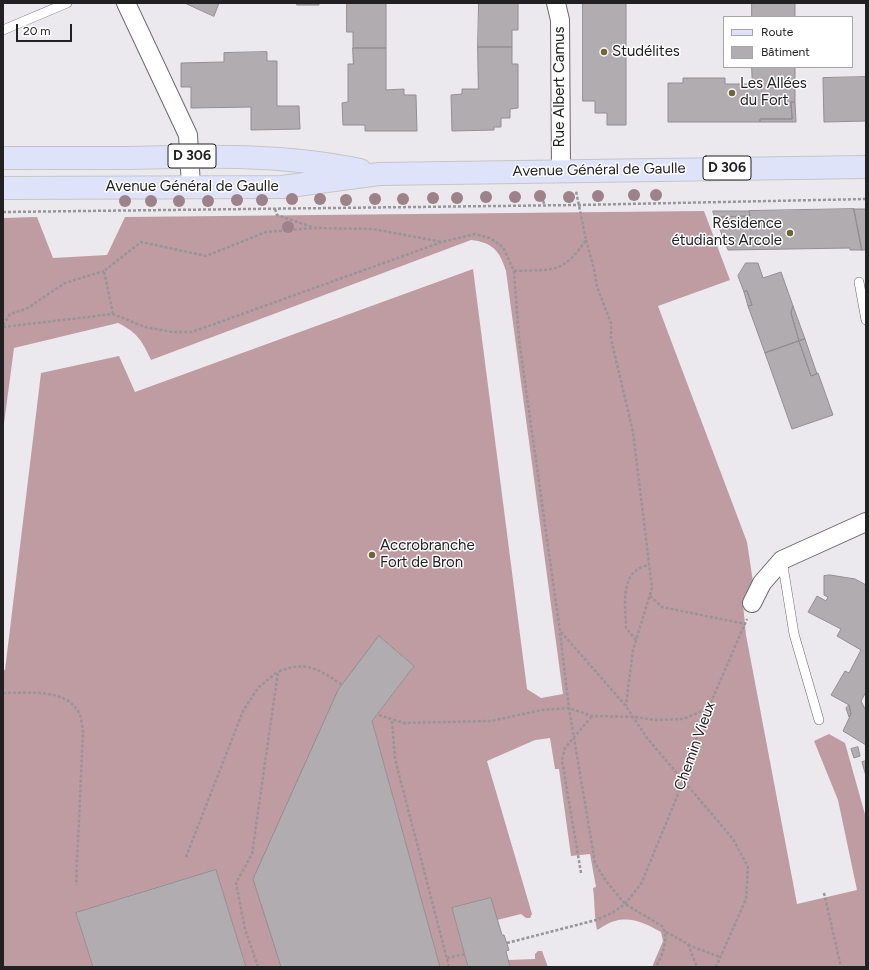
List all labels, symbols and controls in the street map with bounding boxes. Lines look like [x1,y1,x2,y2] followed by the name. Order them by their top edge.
[18,16,74,42] scale bar
[723,16,853,68] legend
[23,24,51,38] text: 20 m
[761,25,793,39] text: Route
[551,26,569,148] street label: Rue Albert Camus
[612,43,680,61] place label: Studélites
[761,45,810,59] text: Bâtiment
[599,47,609,57] marker: Studélites
[740,75,807,110] place label: Les Allées du Fort
[727,88,737,98] marker: Les Allées du Fort
[168,144,216,168] road number: D 306
[703,156,751,180] road number: D 306
[512,159,686,181] street label: Avenue Général de Gaulle
[105,178,279,196] street label: Avenue Général de Gaulle
[672,215,782,250] place label: Résidence étudiants Arcole
[785,228,795,238] marker: Résidence étudiants Arcole
[380,537,475,572] place label: Accrobranche Fort de Bron
[367,550,377,560] marker: Accrobranche Fort de Bron
[671,699,719,793] street label: Chemin Vieux

